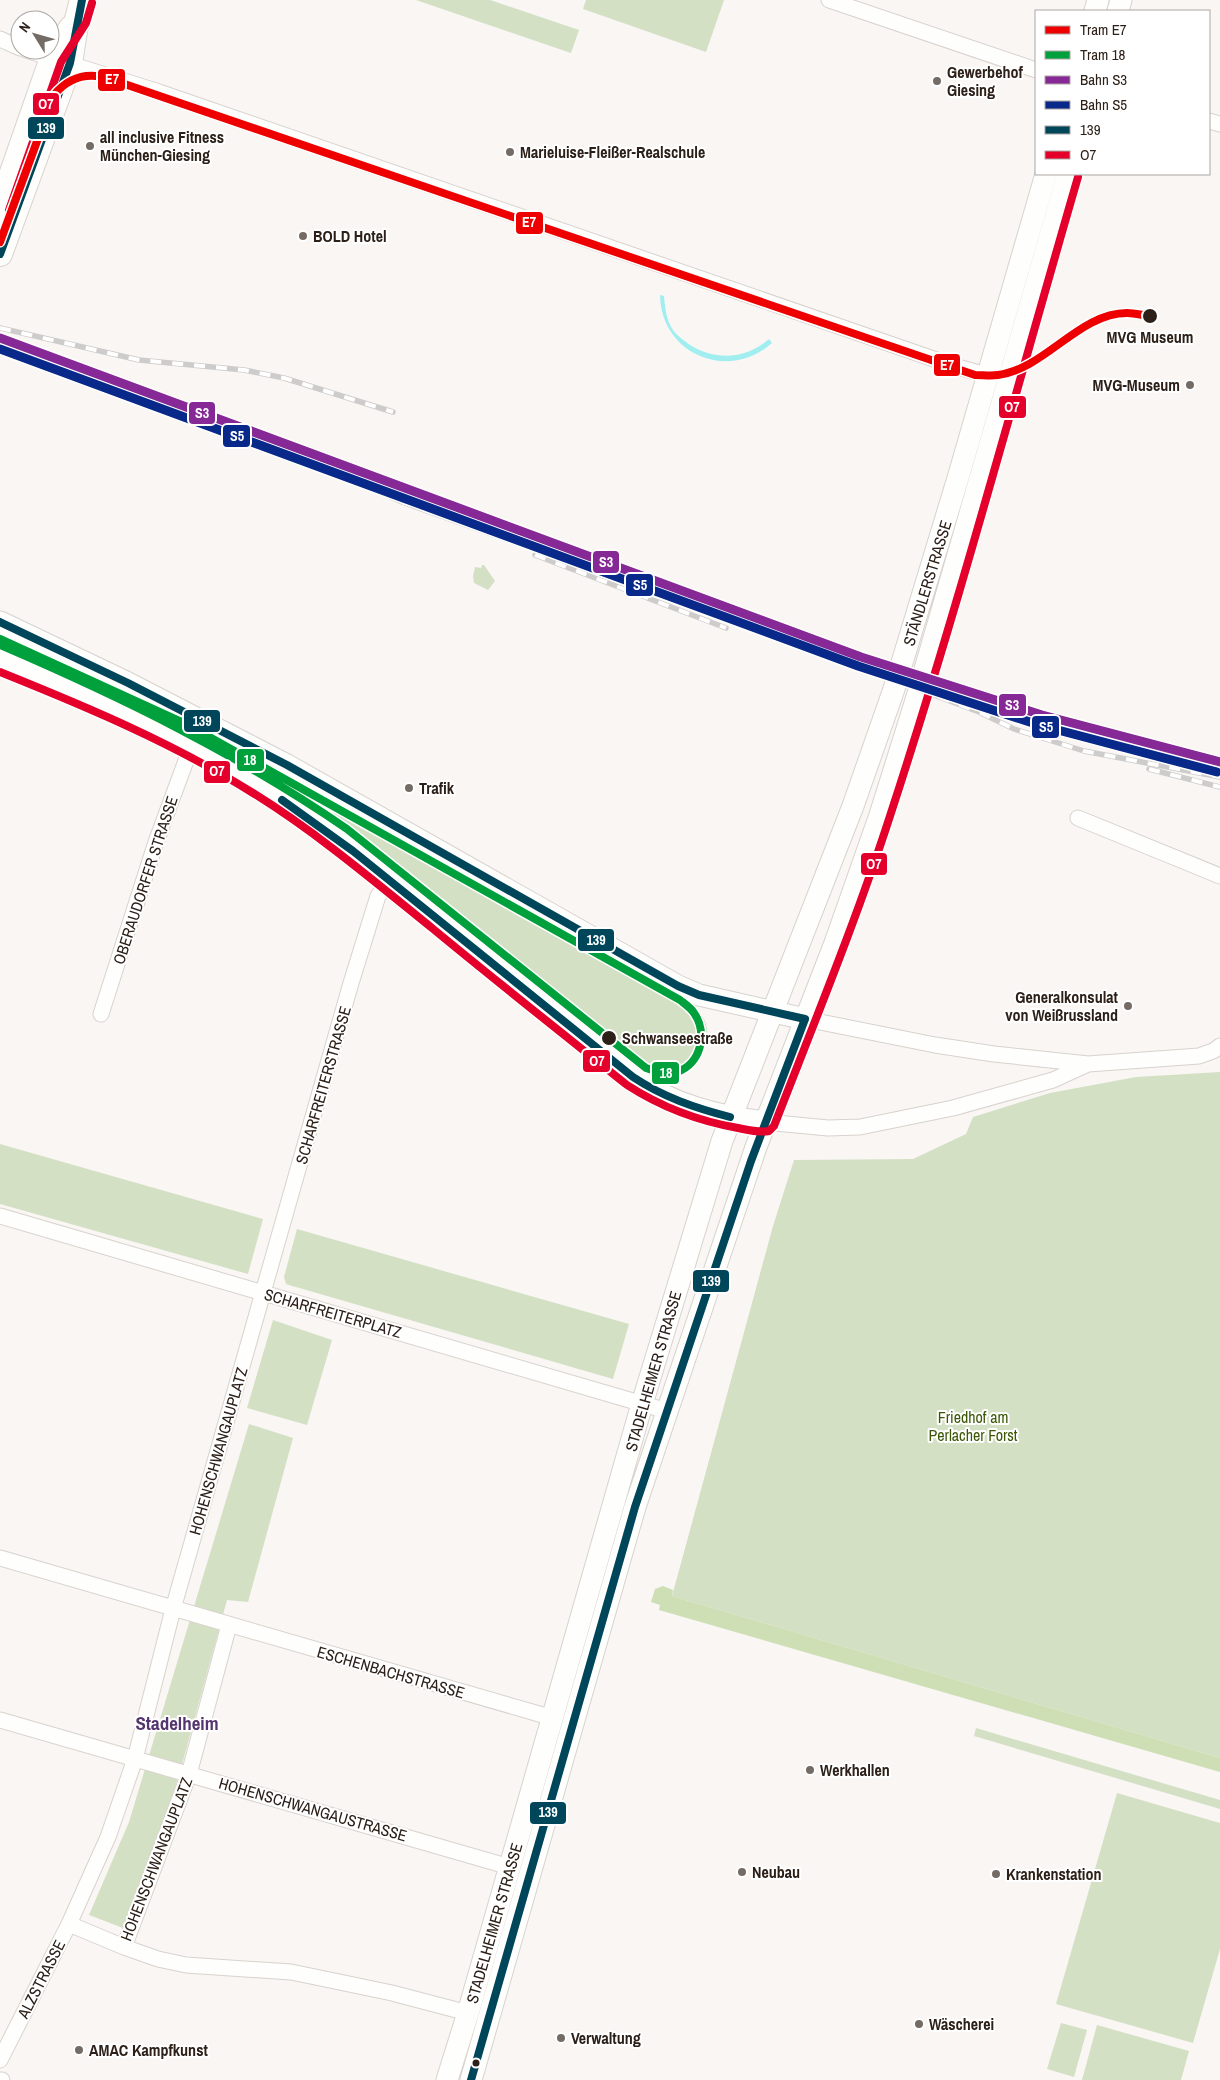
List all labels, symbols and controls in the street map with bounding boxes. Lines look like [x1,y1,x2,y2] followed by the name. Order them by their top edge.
[10,10,60,60] north arrow
[1035,10,1210,175] legend
[15,18,34,36] text: N
[1080,19,1127,40] text: Tram E7
[1080,44,1126,65] text: Tram 18
[947,61,1023,101] place label: Gewerbehof Giesing
[97,68,126,92] line badge: E7
[1080,69,1127,90] text: Bahn S3
[105,70,120,88] text: E7
[931,75,943,87] marker: Gewerbehof Giesing
[32,92,60,116] line badge: O7
[1080,94,1127,115] text: Bahn S5
[38,95,54,113] text: O7
[27,116,65,140] line badge: 139
[36,119,56,137] text: 139
[1080,119,1101,140] text: 139
[100,126,224,166] place label: all inclusive Fitness München-Giesing
[84,140,96,152] marker: all inclusive Fitness München-Giesing
[520,141,705,163] place label: Marieluise-Fleißer-Realschule
[1080,144,1097,165] text: O7
[504,146,516,158] marker: Marieluise-Fleißer-Realschule
[515,211,544,235] line badge: E7
[522,213,537,231] text: E7
[313,225,387,247] place label: BOLD Hotel
[297,230,309,242] marker: BOLD Hotel
[1141,307,1159,325] marker: MVG Museum
[1107,326,1193,348] place label: MVG Museum
[933,353,961,377] line badge: E7
[940,356,955,374] text: E7
[1093,374,1180,396] place label: MVG-Museum
[1184,379,1196,391] marker: MVG-Museum
[998,395,1027,419] line badge: O7
[1004,398,1020,416] text: O7
[188,401,216,425] line badge: S3
[195,404,209,422] text: S3
[222,424,251,448] line badge: S5
[230,427,245,445] text: S5
[897,517,957,649] street label: STÄNDLERSTRASSE
[592,550,620,574] line badge: S3
[599,553,613,571] text: S3
[625,573,654,597] line badge: S5
[633,576,648,594] text: S5
[998,693,1027,717] line badge: S3
[1005,696,1019,714] text: S3
[183,709,221,733] line badge: 139
[192,712,212,730] text: 139
[1031,715,1060,739] line badge: S5
[1039,718,1054,736] text: S5
[236,748,265,772] line badge: 18
[244,751,256,769] text: 18
[203,760,231,784] line badge: O7
[209,762,225,780] text: O7
[419,777,455,799] place label: Trafik
[403,782,415,794] marker: Trafik
[107,793,183,967] street label: OBERAUDORFER STRASSE
[860,852,888,876] line badge: O7
[866,855,882,873] text: O7
[577,928,615,952] line badge: 139
[586,931,606,949] text: 139
[1005,986,1119,1026] place label: Generalkonsulat von Weißrussland
[1122,1000,1134,1012] marker: Generalkonsulat von Weißrussland
[290,1003,356,1167] street label: SCHARFREITERSTRASSE
[622,1027,733,1049] place label: Schwanseestraße
[600,1029,618,1047] marker: Schwanseestraße
[582,1049,611,1073] line badge: O7
[589,1052,605,1070] text: O7
[651,1061,680,1085] line badge: 18
[660,1064,672,1082] text: 18
[692,1269,730,1293] line badge: 139
[701,1272,721,1290] text: 139
[262,1283,404,1343] street label: SCHARFREITERPLATZ
[620,1288,686,1454] street label: STADELHEIMER STRASSE
[184,1365,252,1537] street label: HOHENSCHWANGAUPLATZ
[928,1406,1018,1446] park label: Friedhof am Perlacher Forst
[315,1640,467,1704] street label: ESCHENBACHSTRASSE
[135,1710,219,1736] district label: Stadelheim
[820,1759,890,1781] place label: Werkhallen
[804,1764,816,1776] marker: Werkhallen
[216,1772,410,1846] street label: HOHENSCHWANGAUSTRASSE
[115,1774,197,1944] street label: HOHENSCHWANGAUPLATZ
[529,1801,567,1825] line badge: 139
[538,1803,558,1821] text: 139
[461,1840,527,2006] street label: STADELHEIMER STRASSE
[752,1861,800,1883] place label: Neubau
[1006,1863,1102,1885] place label: Krankenstation
[736,1866,748,1878] marker: Neubau
[990,1868,1002,1880] marker: Krankenstation
[11,1936,70,2023] street label: ALZSTRASSE
[929,2013,994,2035] place label: Wäscherei
[913,2018,925,2030] marker: Wäscherei
[571,2027,641,2049] place label: Verwaltung
[555,2032,567,2044] marker: Verwaltung
[89,2039,208,2061] place label: AMAC Kampfkunst
[73,2044,85,2056] marker: AMAC Kampfkunst
[471,2058,481,2068] unlabelled marker

